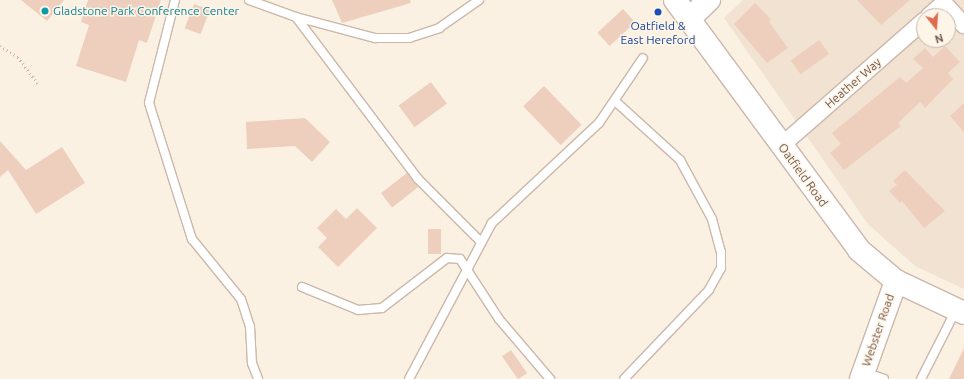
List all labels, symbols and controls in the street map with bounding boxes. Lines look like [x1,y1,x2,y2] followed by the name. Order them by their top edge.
[53,4,239,18] place label: Gladstone Park Conference Center
[40,6,50,16] marker: Gladstone Park Conference Center
[653,7,663,17] marker: Oatfield & East Hereford
[916,8,956,48] north arrow
[621,19,695,47] place label: Oatfield & East Hereford
[934,32,945,45] text: N
[822,55,884,111] street label: Heather Way
[775,140,831,210] street label: Oatfield Road
[859,292,897,368] street label: Webster Road

